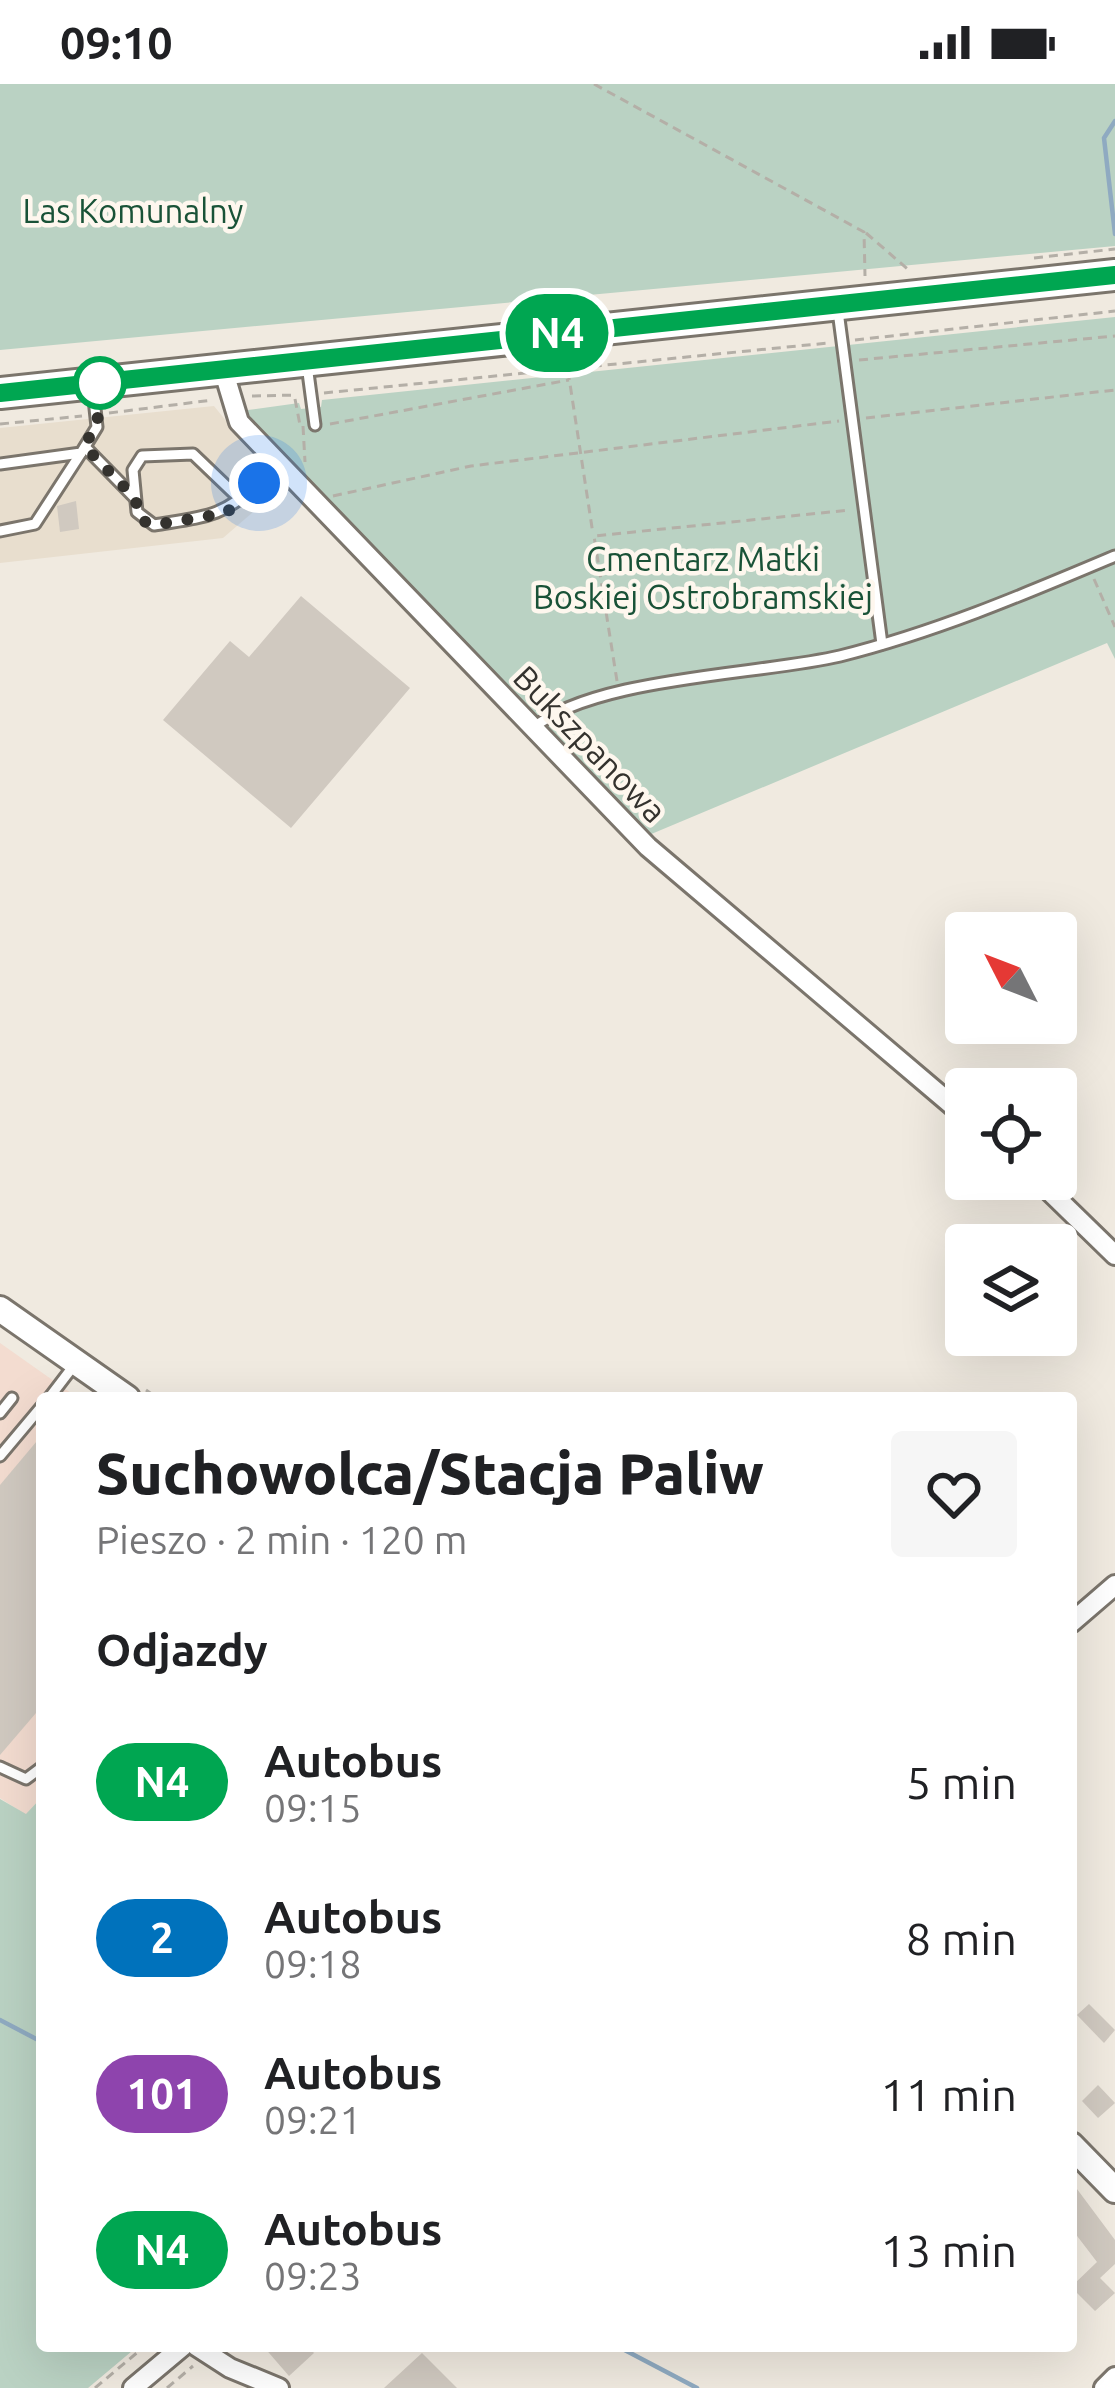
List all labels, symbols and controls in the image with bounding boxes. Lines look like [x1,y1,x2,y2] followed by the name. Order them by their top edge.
[60,17,173,68] text: 09:10
[23,192,244,229] park label: Las Komunalny
[503,294,611,372] line badge: N4
[529,309,585,356] text: N4
[75,358,125,408] unlabelled marker
[229,453,289,513] your location
[533,540,873,615] park label: Cmentarz Matki Boskiej Ostrobramskiej
[507,658,674,829] street label: Bukszpanowa
[945,912,1077,1044] north arrow
[945,912,1077,1356] map controls
[945,1068,1077,1200] button: locate
[945,1224,1077,1356] button: layers
[891,1431,1017,1557] button: heart
[96,1441,764,1505] text: Suchowolca/Stacja Paliw
[96,1518,467,1561] text: Pieszo · 2 min · 120 m
[96,1624,268,1675] text: Odjazdy
[264,1735,442,1786] text: Autobus
[906,1757,1017,1808] text: 5 min
[134,1758,190,1805] text: N4
[264,1786,362,1829] text: 09:15
[264,1891,442,1942] text: Autobus
[906,1913,1017,1964] text: 8 min
[150,1914,174,1961] text: 2
[264,1942,362,1985] text: 09:18
[264,2047,442,2098] text: Autobus
[880,2069,1017,2120] text: 11 min
[126,2070,198,2117] text: 101
[264,2098,362,2141] text: 09:21
[264,2203,442,2254] text: Autobus
[880,2225,1017,2276] text: 13 min
[134,2226,190,2273] text: N4
[264,2254,362,2297] text: 09:23

